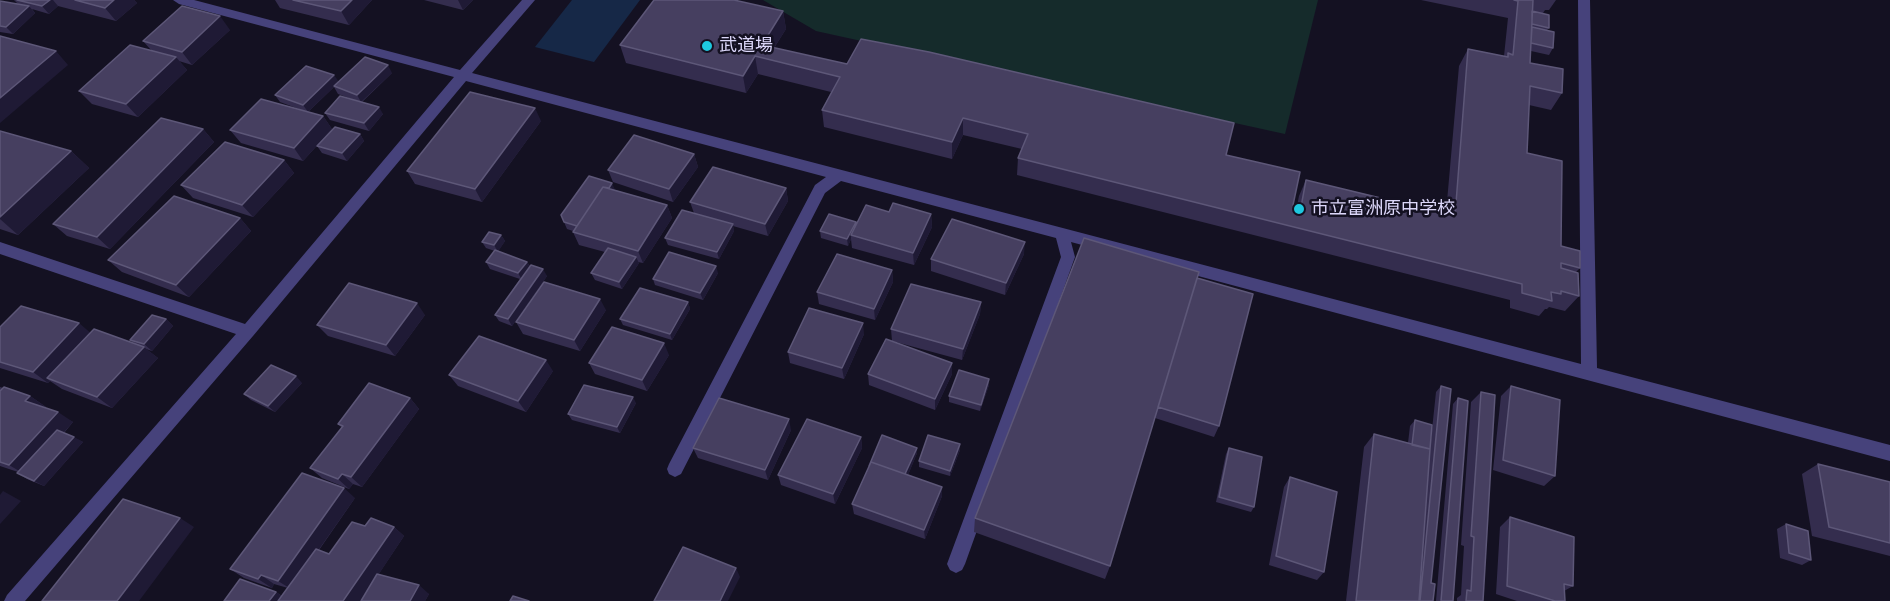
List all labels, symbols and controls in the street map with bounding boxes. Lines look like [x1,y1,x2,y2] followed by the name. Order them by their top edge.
[719,35,773,57] place label: 武道場
[700,39,714,53] marker: 武道場
[1311,198,1455,220] place label: 市立富洲原中学校
[1292,202,1306,216] marker: 市立富洲原中学校

